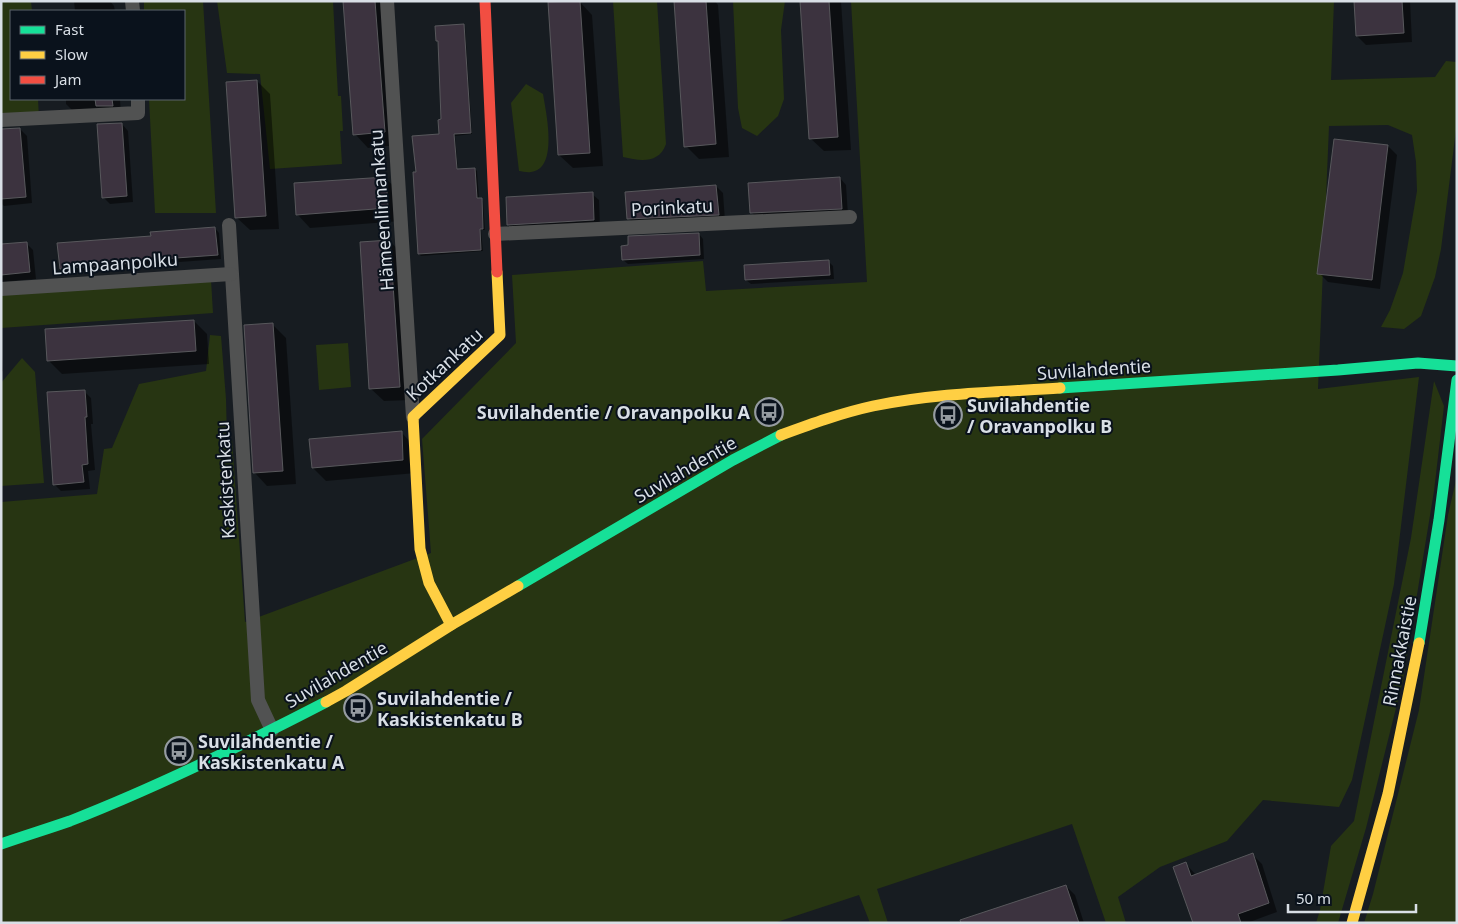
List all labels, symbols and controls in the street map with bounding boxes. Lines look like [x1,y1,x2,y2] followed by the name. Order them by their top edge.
[10,10,185,100] legend
[55,19,84,39] text: Fast
[55,44,88,64] text: Slow
[53,69,82,89] text: Jam
[363,128,399,292] street label: Hämeenlinnankatu
[630,193,714,221] street label: Porinkatu
[51,247,179,279] street label: Lampaanpolku
[400,322,488,406] street label: Kotkankatu
[1036,353,1152,385] street label: Suvilahdentie
[967,393,1112,438] place label: Suvilahdentie / Oravanpolku B
[754,397,784,427] bus stop icon: Suvilahdentie / Oravanpolku A
[477,400,751,424] place label: Suvilahdentie / Oravanpolku A
[933,400,963,430] bus stop icon: Suvilahdentie / Oravanpolku B
[210,421,240,539] street label: Kaskistenkatu
[630,430,740,508] street label: Suvilahdentie
[1377,594,1421,708] street label: Rinnakkaistie
[281,635,391,713] street label: Suvilahdentie
[377,686,523,731] place label: Suvilahdentie / Kaskistenkatu B
[343,693,373,723] bus stop icon: Suvilahdentie / Kaskistenkatu B
[198,729,345,774] place label: Suvilahdentie / Kaskistenkatu A
[164,736,194,766] bus stop icon: Suvilahdentie / Kaskistenkatu A
[1288,882,1416,914] scale bar
[1296,888,1331,908] text: 50 m

